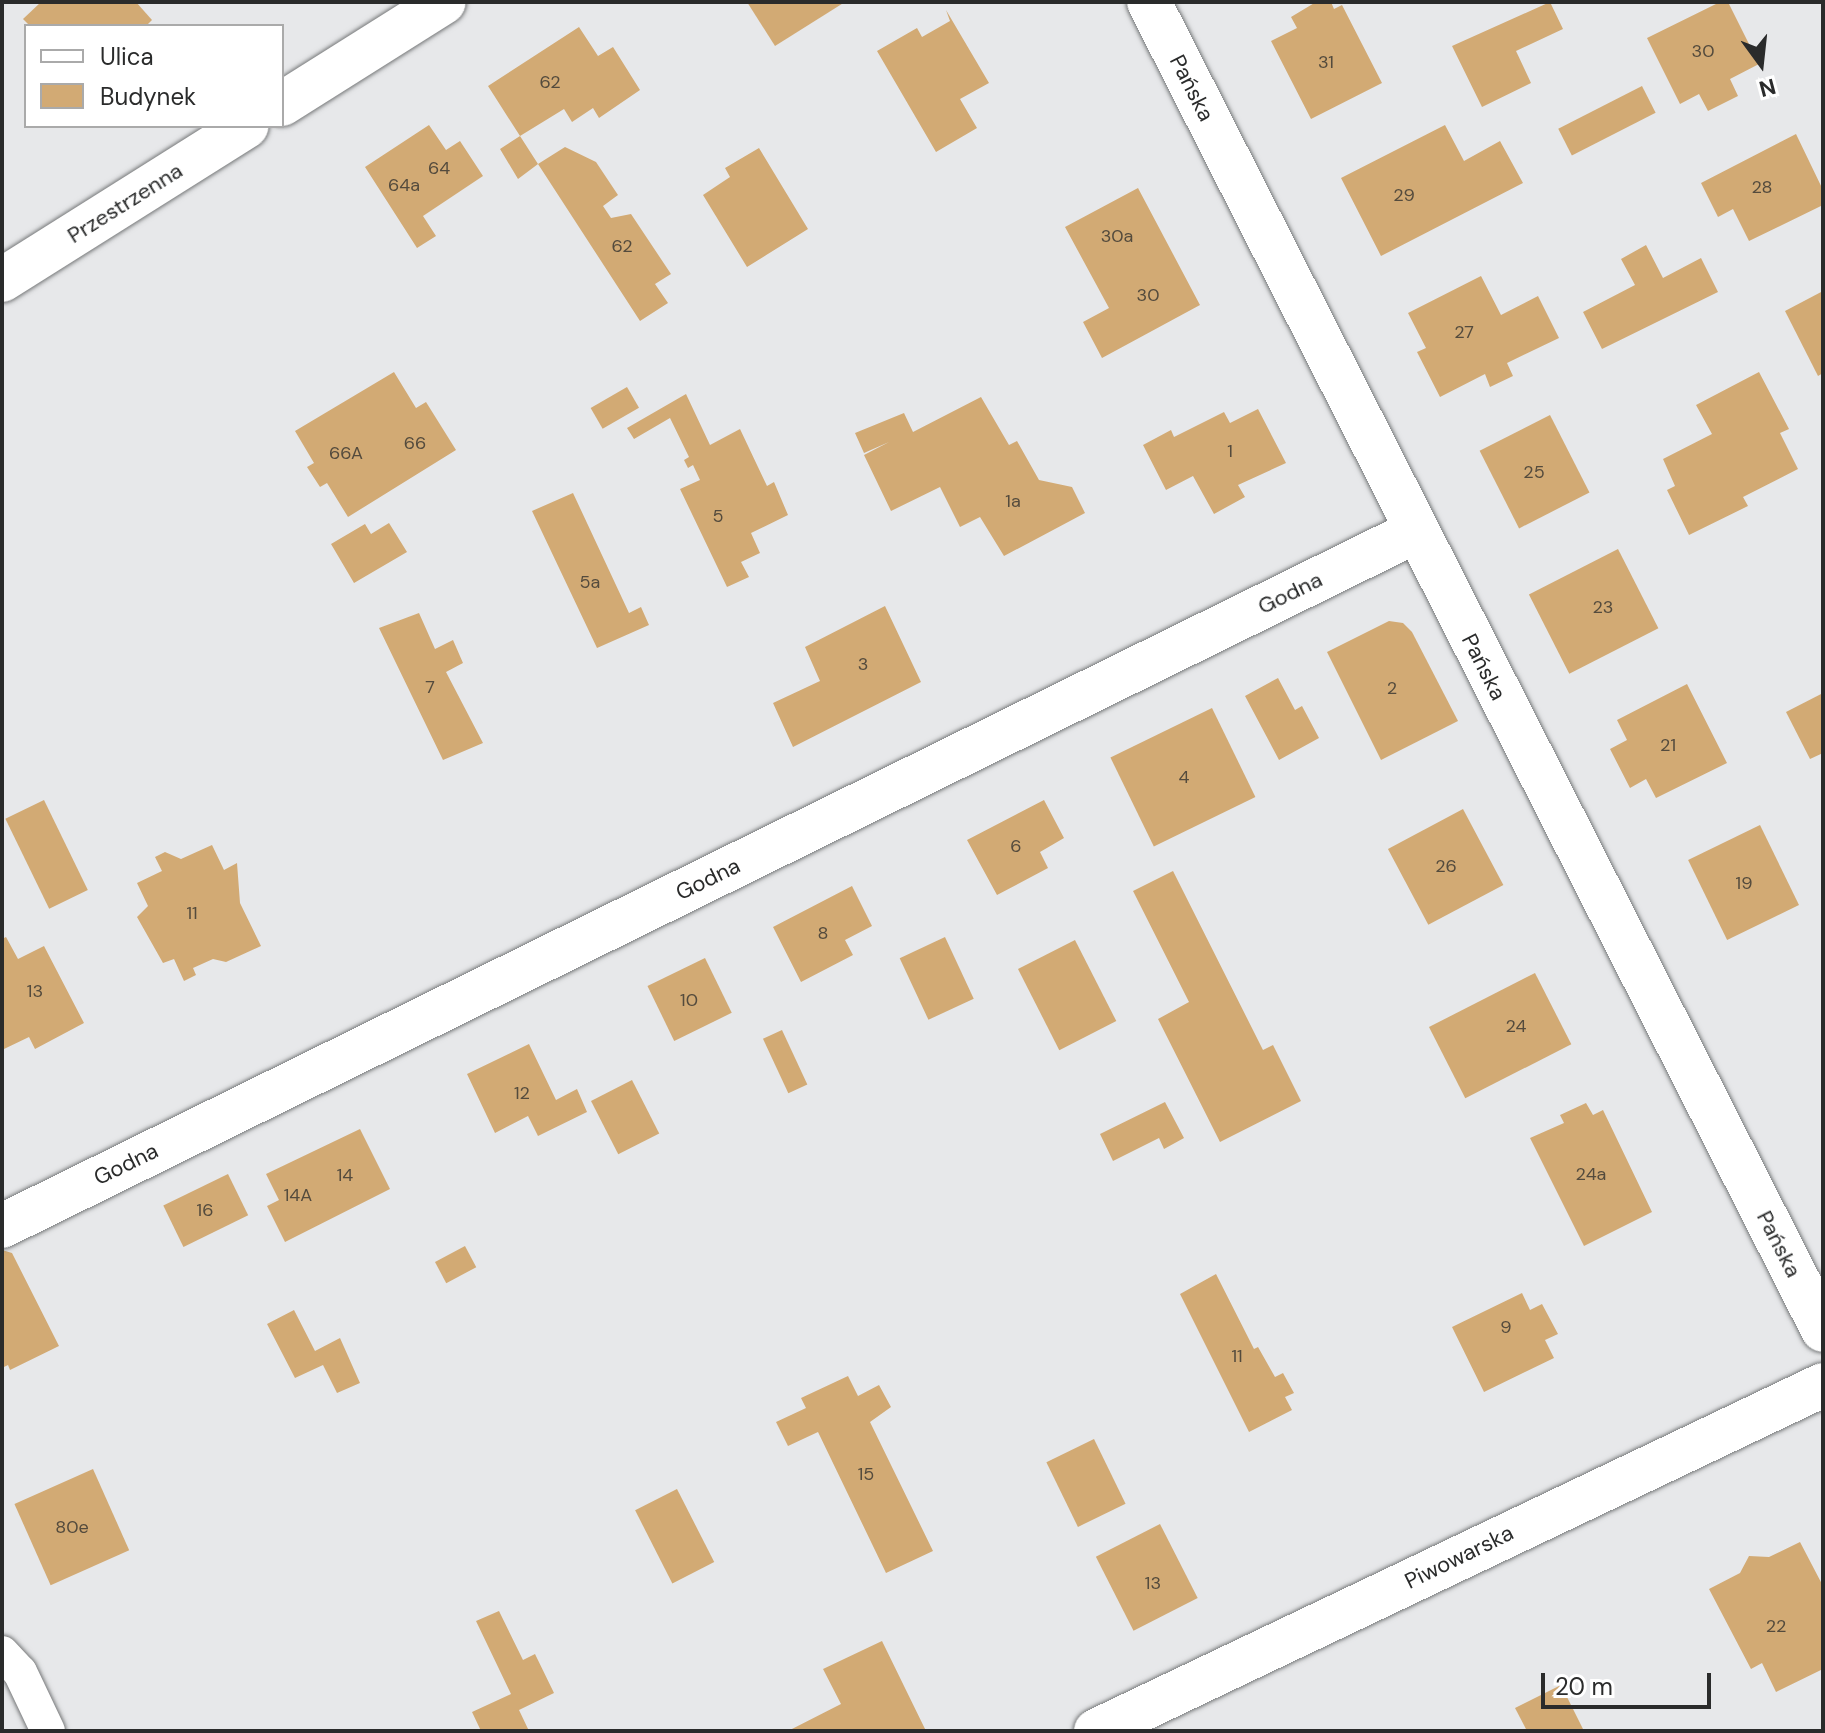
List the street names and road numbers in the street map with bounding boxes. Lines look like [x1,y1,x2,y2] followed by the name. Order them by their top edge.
[1164,50,1220,126] street label: Pańska
[63,157,187,249] street label: Przestrzenna
[1254,566,1326,620] street label: Godna
[1456,629,1512,705] street label: Pańska
[672,852,744,906] street label: Godna
[90,1137,162,1191] street label: Godna
[1751,1206,1807,1282] street label: Pańska
[1400,1519,1518,1595] street label: Piwowarska

